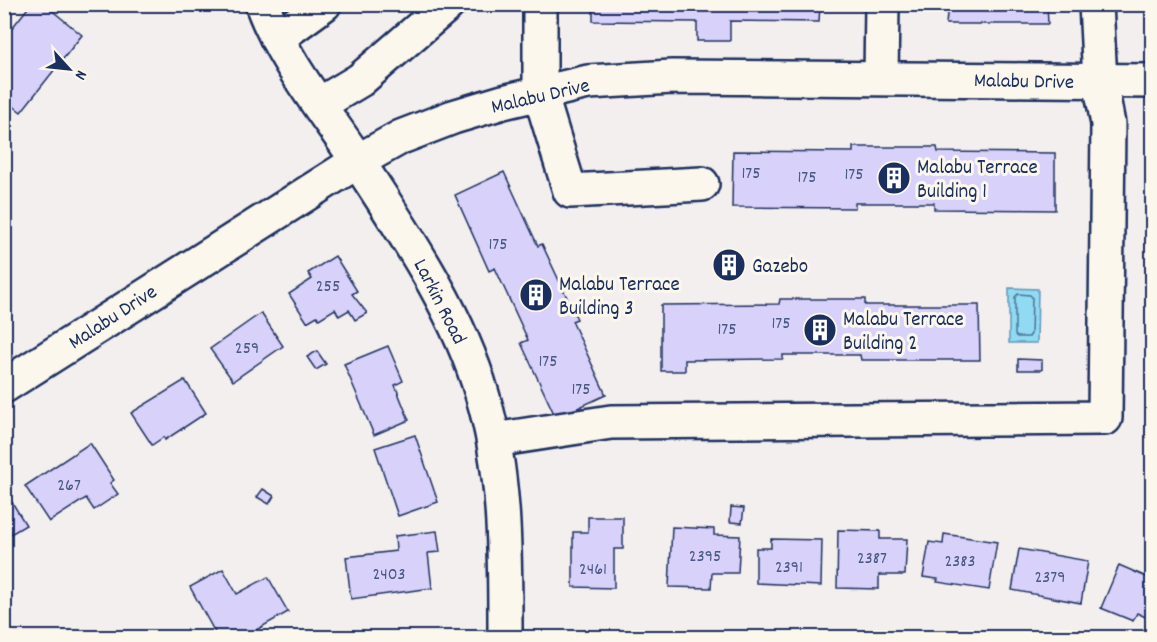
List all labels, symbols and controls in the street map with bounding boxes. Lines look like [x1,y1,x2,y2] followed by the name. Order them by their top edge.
[39,39,99,99] north arrow
[68,66,92,84] text: N
[973,67,1074,99] street label: Malabu Drive
[488,72,593,124] street label: Malabu Drive
[917,154,1038,208] place label: Malabu Terrace Building 1
[876,160,912,196] building icon: Malabu Terrace Building 1
[741,162,761,187] house number: 175
[844,163,864,188] house number: 175
[797,166,817,191] house number: 175
[488,233,508,258] house number: 175
[711,247,747,283] building icon: Gazebo
[752,253,808,283] place label: Gazebo
[404,254,473,350] street label: Larkin Road
[559,271,680,325] place label: Malabu Terrace Building 3
[316,275,340,300] house number: 255
[518,277,554,313] building icon: Malabu Terrace Building 3
[63,279,164,358] street label: Malabu Drive
[843,306,964,360] place label: Malabu Terrace Building 2
[771,312,791,337] house number: 175
[802,312,838,348] building icon: Malabu Terrace Building 2
[717,318,737,343] house number: 175
[235,337,259,362] house number: 259
[538,350,558,375] house number: 175
[571,378,591,403] house number: 175
[57,474,81,499] house number: 267
[689,545,721,570] house number: 2395
[857,547,887,572] house number: 2387
[944,550,976,575] house number: 2383
[775,556,803,581] house number: 2391
[579,558,607,583] house number: 2461
[372,563,406,588] house number: 2403
[1035,566,1066,591] house number: 2379

